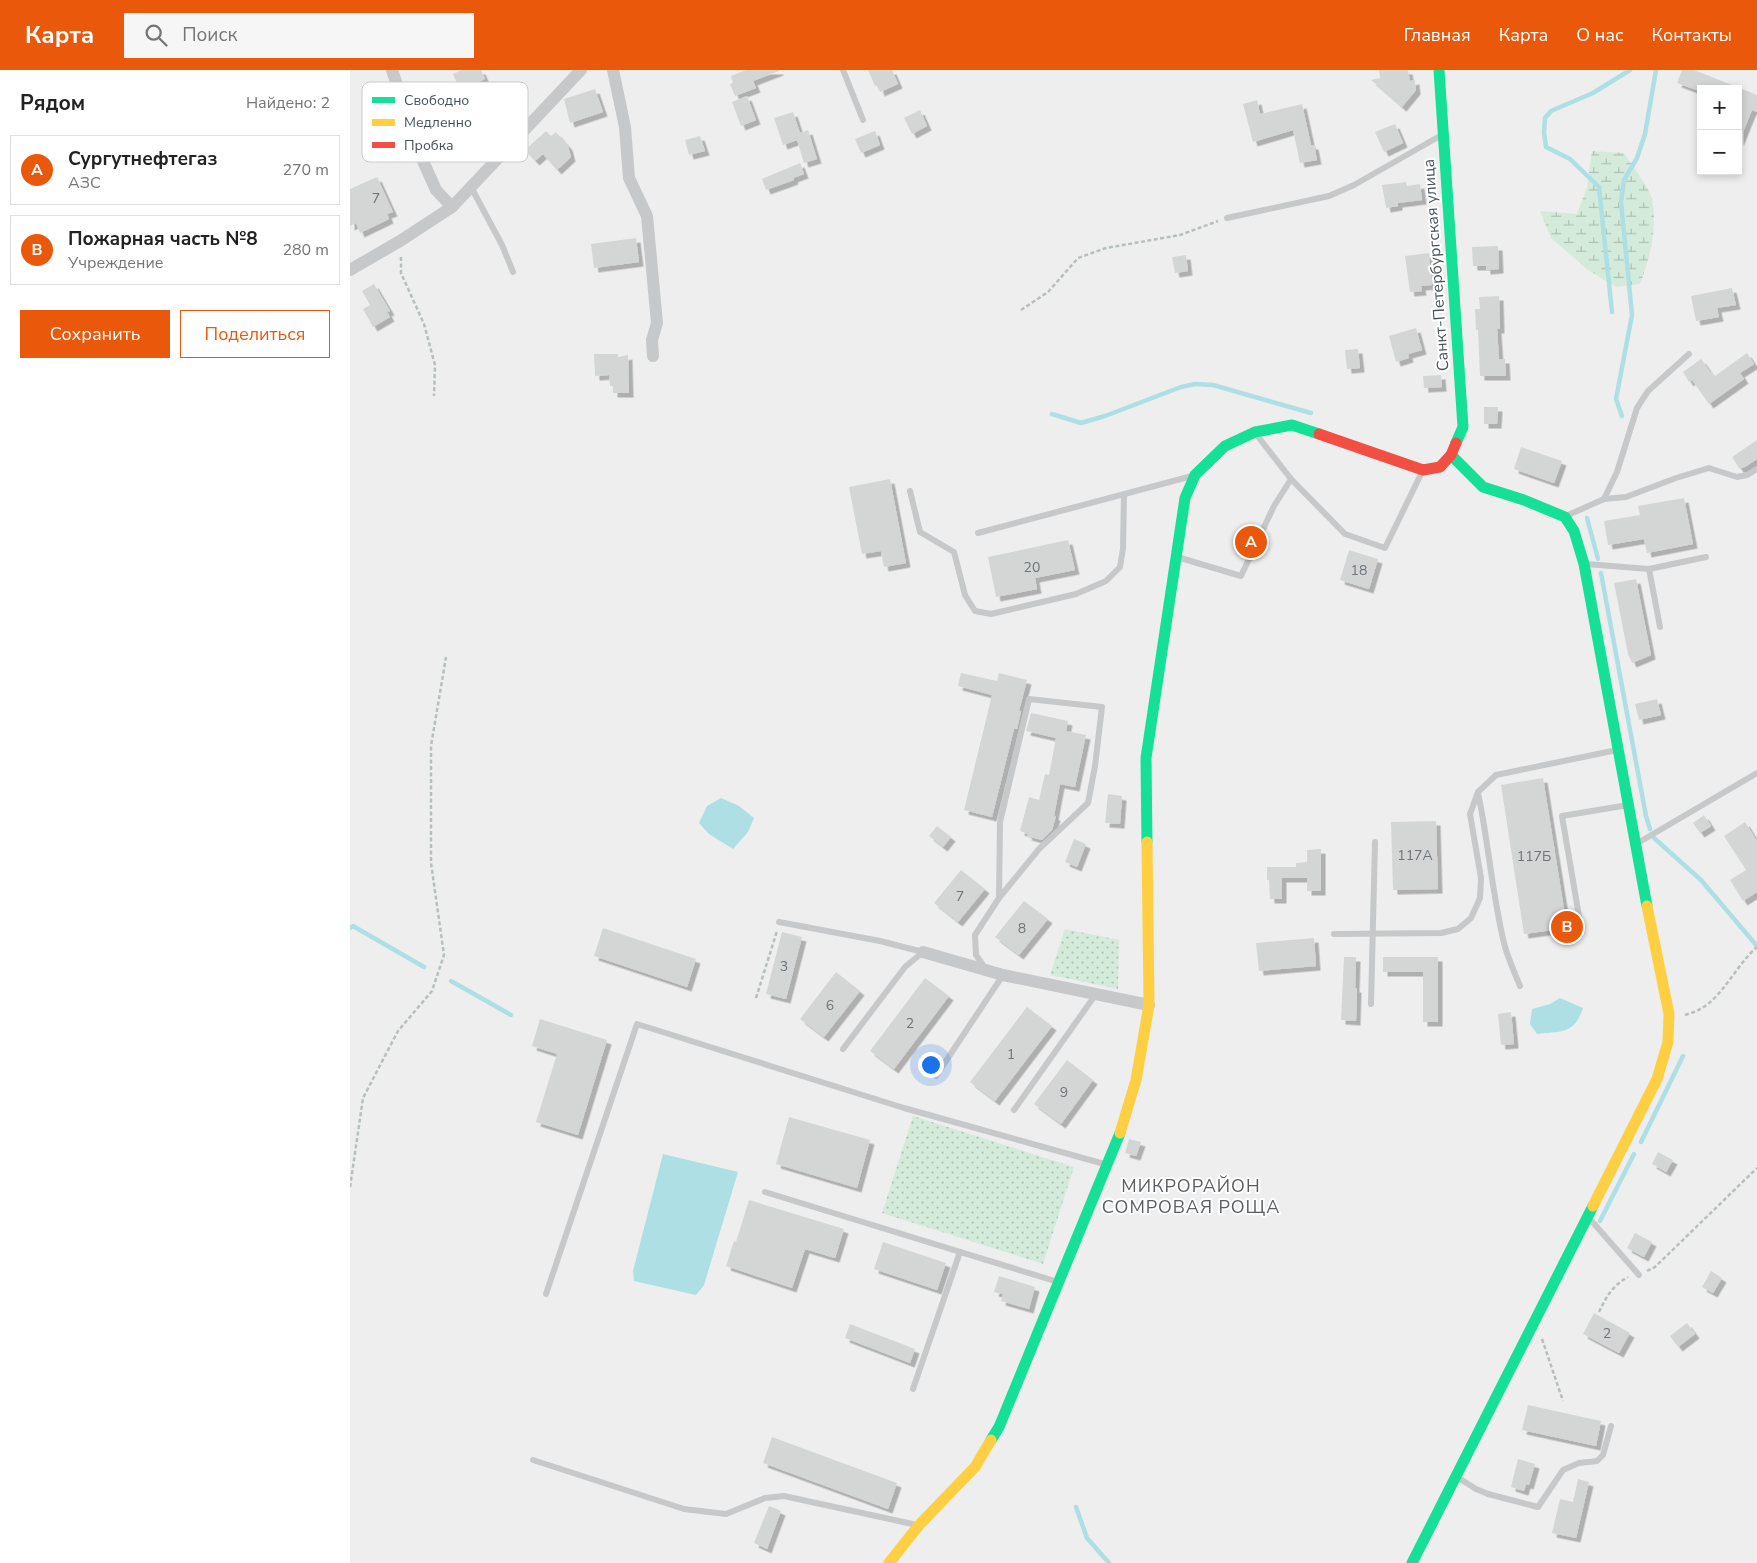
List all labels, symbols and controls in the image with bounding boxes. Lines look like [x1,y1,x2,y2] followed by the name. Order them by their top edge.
[124,13,474,58] search box
[25,19,94,51] text: Карта
[142,21,170,49] icon: search
[182,22,237,48] text: Поиск
[1404,23,1471,47] text: Главная
[1499,23,1548,47] text: Карта
[1576,23,1624,47] text: О нас
[1652,23,1732,47] text: Контакты
[362,82,528,162] legend
[1697,85,1742,175] map controls
[1697,85,1742,130] button: +
[20,89,85,117] text: Рядом
[404,91,469,110] text: Свободно
[246,92,330,114] text: Найдено: 2
[404,113,472,132] text: Медленно
[1697,130,1742,175] button: −
[404,136,454,155] text: Пробка
[68,146,217,172] text: Сургутнефтегаз
[1418,158,1454,372] street label: Санкт-Петербургская улица
[31,159,43,181] text: A
[282,159,329,181] text: 270 m
[68,172,101,194] text: АЗС
[372,189,380,208] house number: 7
[68,226,258,252] text: Пожарная часть №8
[31,239,43,261] text: B
[282,239,329,261] text: 280 m
[68,252,163,274] text: Учреждение
[20,310,170,358] button: Сохранить
[180,310,330,358] button: Поделиться
[1235,523,1267,561] pin: A
[1024,558,1040,577] house number: 20
[1351,561,1367,580] house number: 18
[1397,846,1433,865] house number: 117А
[1517,847,1551,866] house number: 117Б
[956,887,964,906] house number: 7
[1551,908,1583,946] pin: B
[1018,919,1026,938] house number: 8
[780,957,788,976] house number: 3
[826,996,834,1015] house number: 6
[906,1014,914,1033] house number: 2
[1007,1045,1015,1064] house number: 1
[918,1052,944,1078] your location
[1060,1083,1068,1102] house number: 9
[1102,1174,1280,1219] district label: МИКРОРАЙОН СОМРОВАЯ РОЩА
[1603,1324,1611,1343] house number: 2

